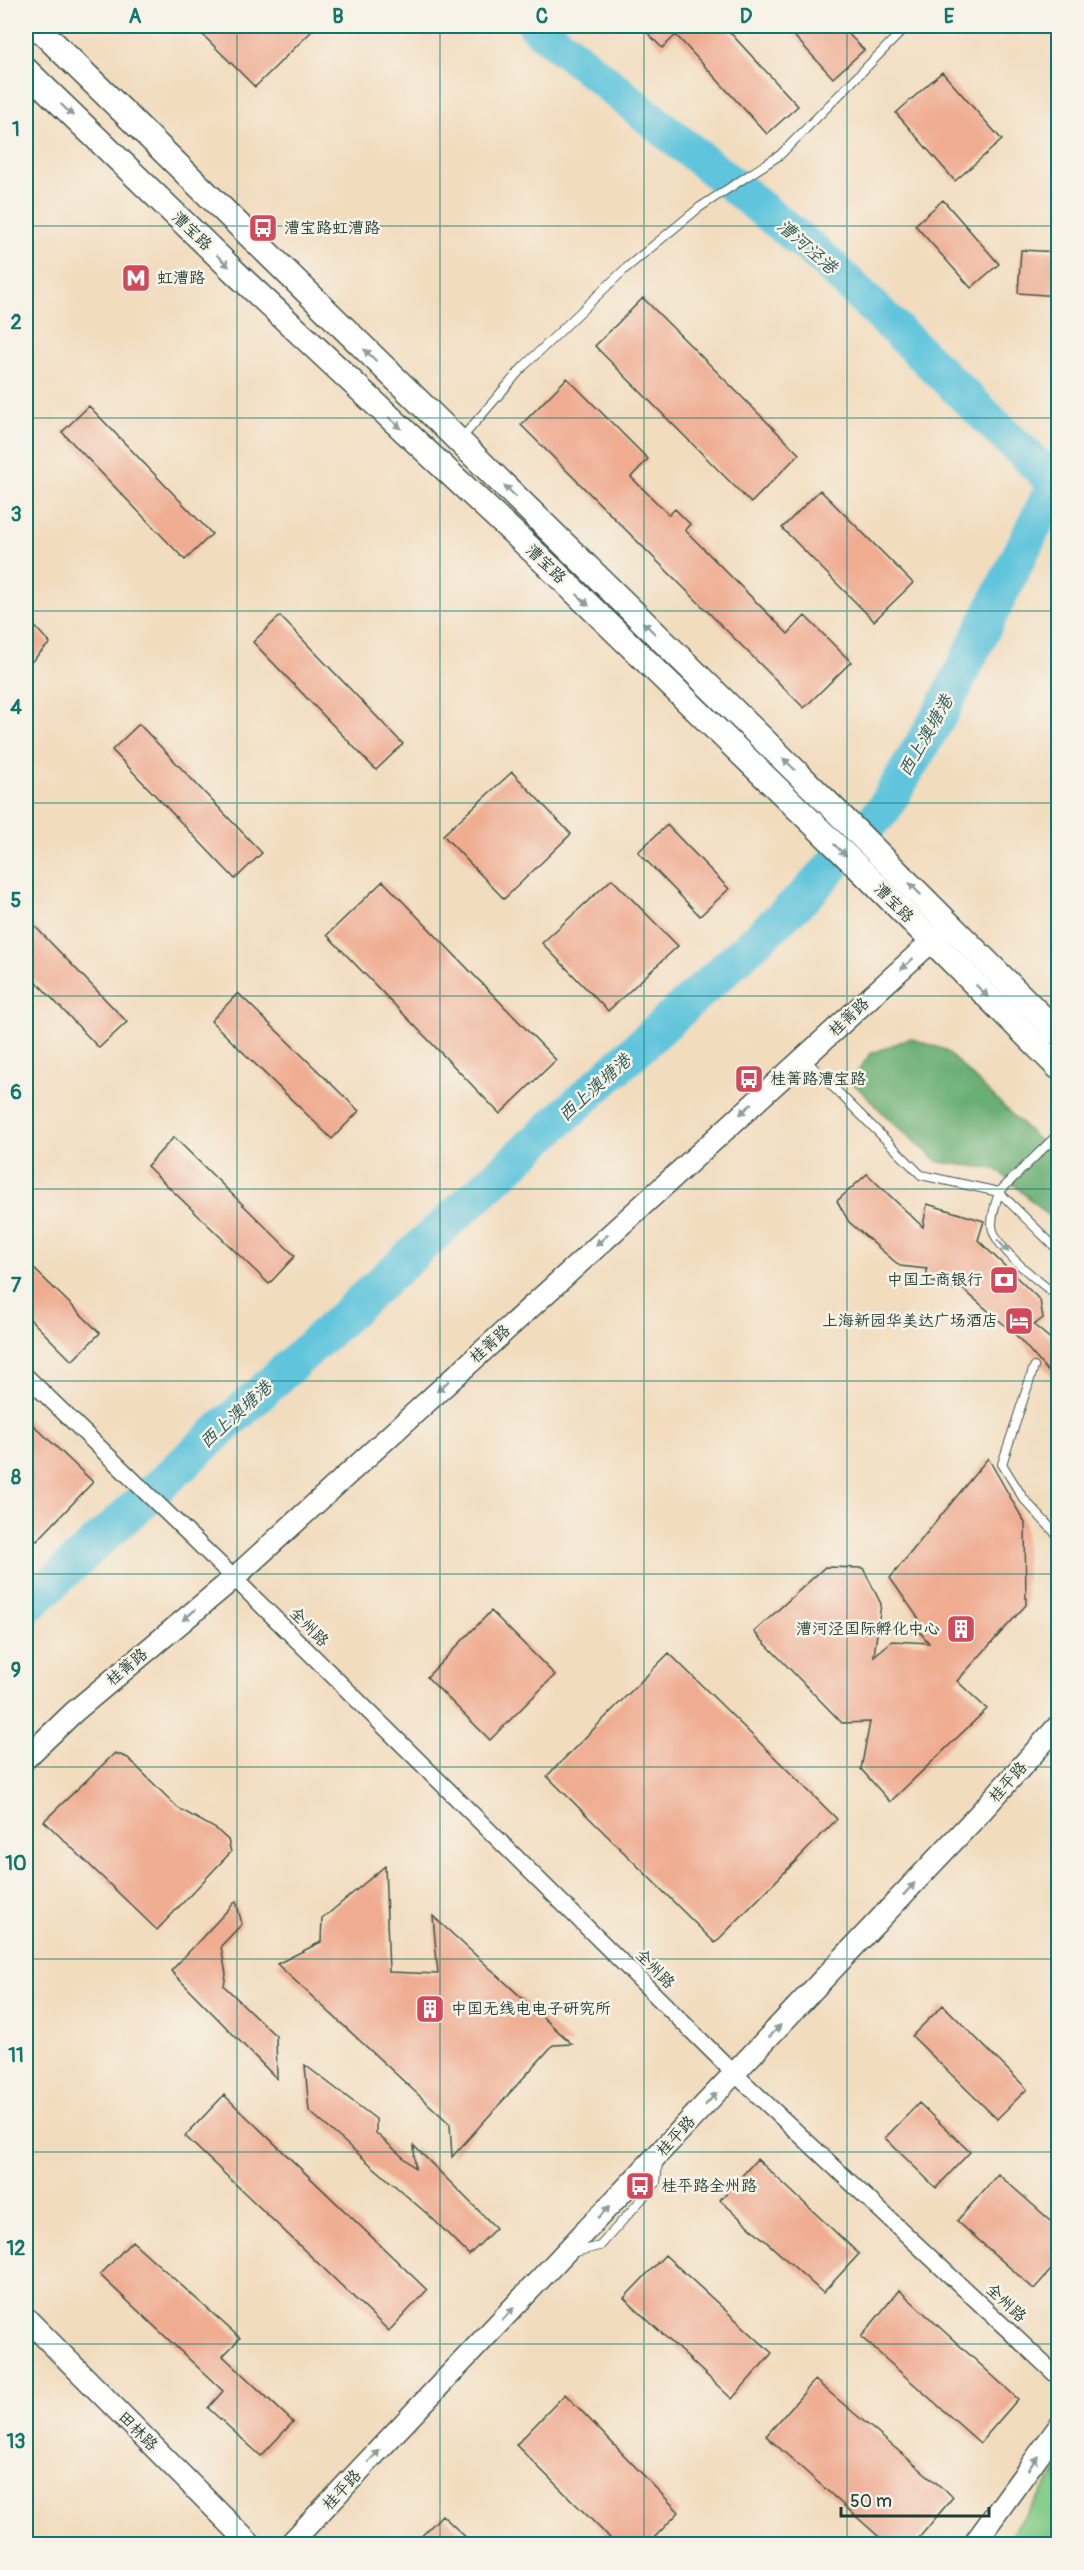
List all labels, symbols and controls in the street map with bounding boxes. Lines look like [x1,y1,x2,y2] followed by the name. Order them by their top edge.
[129,4,142,29] text: A
[332,4,344,29] text: B
[536,4,548,29] text: C
[740,4,753,29] text: D
[944,4,955,29] text: E
[60,103,74,117] one-way arrow
[12,117,20,142] text: 1
[168,207,216,255] street label: 漕宝路
[247,212,279,244] bus stop icon: 漕宝路虹漕路
[772,215,843,281] water label: 漕河泾港
[284,218,380,238] place label: 漕宝路虹漕路
[215,253,229,267] one-way arrow
[120,262,152,294] metro station icon: 虹漕路
[157,268,205,288] place label: 虹漕路
[10,310,22,335] text: 2
[363,348,378,362] one-way arrow
[388,415,402,429] one-way arrow
[503,485,517,499] one-way arrow
[10,502,22,527] text: 3
[522,540,570,588] street label: 漕宝路
[576,592,590,606] one-way arrow
[643,621,657,635] one-way arrow
[894,690,959,781] water label: 西上澳塘港
[10,695,22,720] text: 4
[781,757,796,771] one-way arrow
[833,842,847,856] one-way arrow
[870,879,918,927] street label: 漕宝路
[908,883,922,897] one-way arrow
[11,888,22,913] text: 5
[899,957,914,971] one-way arrow
[974,983,988,997] one-way arrow
[825,993,873,1041] street label: 桂箐路
[554,1048,638,1127] water label: 西上澳塘港
[733,1063,765,1095] bus stop icon: 桂箐路漕宝路
[770,1069,866,1089] place label: 桂箐路漕宝路
[10,1080,22,1105] text: 6
[739,1102,754,1116] one-way arrow
[595,1233,610,1247] one-way arrow
[996,1238,1009,1253] one-way arrow
[988,1264,1020,1296] bank icon: 中国工商银行
[887,1270,983,1290] place label: 中国工商银行
[11,1273,22,1298] text: 7
[1003,1305,1035,1337] hotel icon: 上海新园华美达广场酒店
[822,1311,998,1331] place label: 上海新园华美达广场酒店
[465,1321,515,1367] street label: 桂箐路
[195,1375,279,1454] water label: 西上澳塘港
[436,1379,451,1392] one-way arrow
[11,1465,21,1490] text: 8
[285,1603,333,1651] street label: 全州路
[182,1608,197,1621] one-way arrow
[945,1613,977,1645] building icon: 漕河泾国际孵化中心
[796,1619,940,1639] place label: 漕河泾国际孵化中心
[102,1644,152,1690] street label: 桂箐路
[11,1658,21,1683] text: 9
[985,1757,1031,1807] street label: 桂平路
[5,1851,27,1876] text: 10
[901,1882,915,1896] one-way arrow
[631,1945,679,1993] street label: 全州路
[414,1993,446,2025] building icon: 中国无线电电子研究所
[451,1999,611,2019] place label: 中国无线电电子研究所
[768,2024,782,2039] one-way arrow
[8,2043,24,2068] text: 11
[704,2092,717,2107] one-way arrow
[652,2112,700,2160] street label: 桂平路
[624,2170,656,2202] bus stop icon: 桂平路全州路
[661,2176,757,2196] place label: 桂平路全州路
[597,2205,611,2220] one-way arrow
[7,2236,26,2261] text: 12
[982,2279,1030,2327] street label: 全州路
[500,2308,514,2322] one-way arrow
[114,2407,162,2455] street label: 田林路
[7,2429,25,2454] text: 13
[367,2449,381,2464] one-way arrow
[1027,2456,1039,2472] one-way arrow
[318,2466,366,2514] street label: 桂平路
[841,2480,990,2518] scale bar
[850,2490,892,2513] text: 50 m

